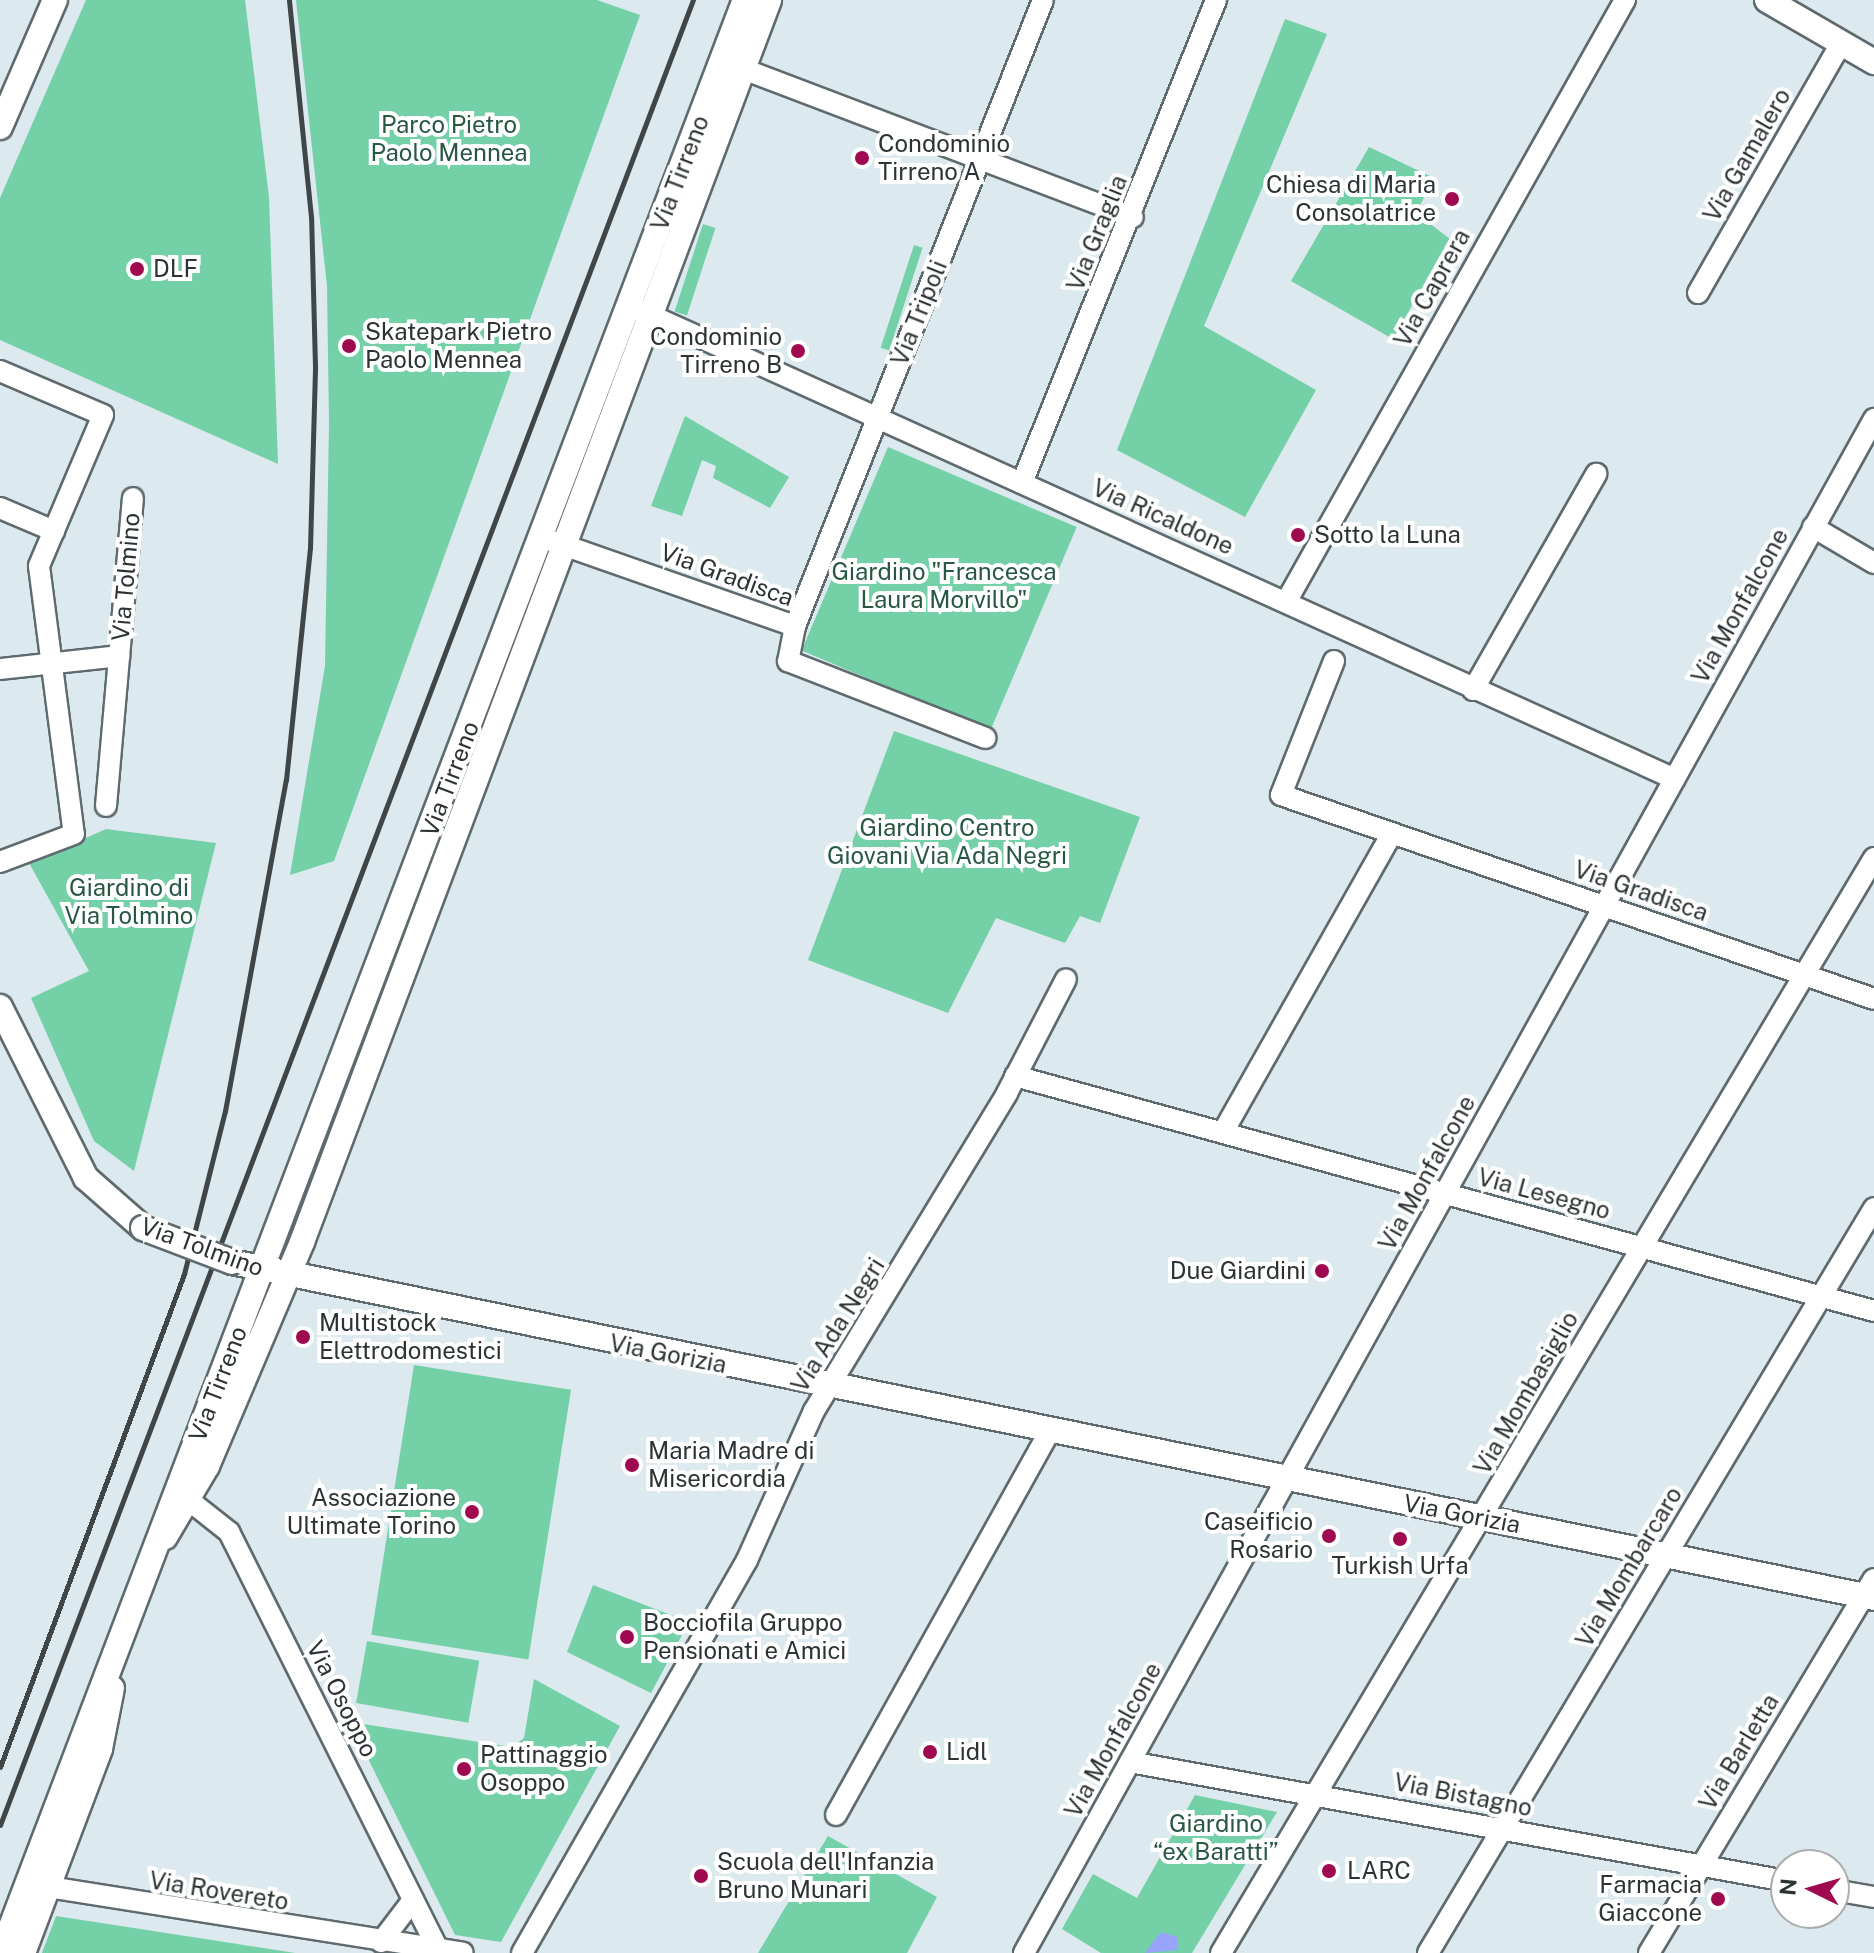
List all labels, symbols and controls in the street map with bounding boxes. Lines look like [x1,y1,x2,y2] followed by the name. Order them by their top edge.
[1697,83,1797,227] street label: Via Gamalero
[370,111,528,167] park label: Parco Pietro Paolo Mennea
[645,111,715,235] street label: Via Tirreno
[878,130,1010,186] place label: Condominio Tirreno A
[853,149,871,167] marker: Condominio Tirreno A
[1061,171,1133,295] street label: Via Graglia
[1266,171,1436,227] place label: Chiesa di Maria Consolatrice
[1443,190,1461,208] marker: Chiesa di Maria Consolatrice
[1388,224,1476,352] street label: Via Caprera
[153,255,198,283] place label: DLF
[885,256,953,370] street label: Via Tripoli
[128,260,146,278] marker: DLF
[365,318,552,374] place label: Skatepark Pietro Paolo Mennea
[650,323,782,379] place label: Condominio Tirreno B
[340,337,358,355] marker: Skatepark Pietro Paolo Mennea
[789,342,807,360] marker: Condominio Tirreno B
[1088,473,1238,561] street label: Via Ricaldone
[106,512,146,642] street label: Via Tolmino
[1314,521,1461,549] place label: Sotto la Luna
[1686,523,1794,689] street label: Via Monfalcone
[1289,526,1307,544] marker: Sotto la Luna
[656,538,798,612] street label: Via Gradisca
[831,558,1057,614] park label: Giardino "Francesca Laura Morvillo"
[415,717,485,841] street label: Via Tirreno
[827,814,1067,870] park label: Giardino Centro Giovani Via Ada Negri
[1570,855,1712,927] street label: Via Gradisca
[65,874,193,930] park label: Giardino di Via Tolmino
[1373,1090,1481,1256] street label: Via Monfalcone
[1475,1162,1613,1226] street label: Via Lesegno
[137,1211,267,1283] street label: Via Tolmino
[785,1252,891,1398] street label: Via Ada Negri
[1170,1257,1306,1285] place label: Due Giardini
[1313,1262,1331,1280] marker: Due Giardini
[1468,1306,1584,1480] street label: Via Mombasiglio
[319,1309,502,1365] place label: Multistock Elettrodomestici
[183,1322,253,1446] street label: Via Tirreno
[294,1328,312,1346] marker: Multistock Elettrodomestici
[607,1329,729,1379] street label: Via Gorizia
[648,1437,815,1493] place label: Maria Madre di Misericordia
[623,1456,641,1474] marker: Maria Madre di Misericordia
[1570,1482,1688,1652] street label: Via Mombarcaro
[286,1484,456,1540] place label: Associazione Ultimate Torino
[1401,1489,1523,1539] street label: Via Gorizia
[463,1503,481,1521] marker: Associazione Ultimate Torino
[1204,1508,1313,1564] place label: Caseificio Rosario
[1320,1527,1338,1545] marker: Caseificio Rosario
[1391,1530,1409,1548] marker: Turkish Urfa
[1332,1552,1468,1580] place label: Turkish Urfa
[643,1609,847,1665] place label: Bocciofila Gruppo Pensionati e Amici
[618,1628,636,1646] marker: Bocciofila Gruppo Pensionati e Amici
[300,1636,384,1762] street label: Via Osoppo
[1059,1657,1167,1823] street label: Via Monfalcone
[1693,1689,1785,1815] street label: Via Barletta
[946,1738,988,1766] place label: Lidl
[480,1741,608,1797] place label: Pattinaggio Osoppo
[921,1743,939,1761] marker: Lidl
[455,1760,473,1778] marker: Pattinaggio Osoppo
[1392,1768,1534,1822] street label: Via Bistagno
[1153,1810,1279,1866] park label: Giardino “ex Baratti”
[717,1848,934,1904] place label: Scuola dell'Infanzia Bruno Munari
[1770,1849,1850,1929] north arrow
[1347,1857,1411,1885] place label: LARC
[1318,1860,1340,1882] marker: LARC
[147,1866,291,1916] street label: Via Rovereto
[692,1867,710,1885] marker: Scuola dell'Infanzia Bruno Munari
[1598,1871,1702,1927] place label: Farmacia Giaccone
[1774,1877,1802,1897] text: N
[1709,1890,1727,1908] marker: Farmacia Giaccone

